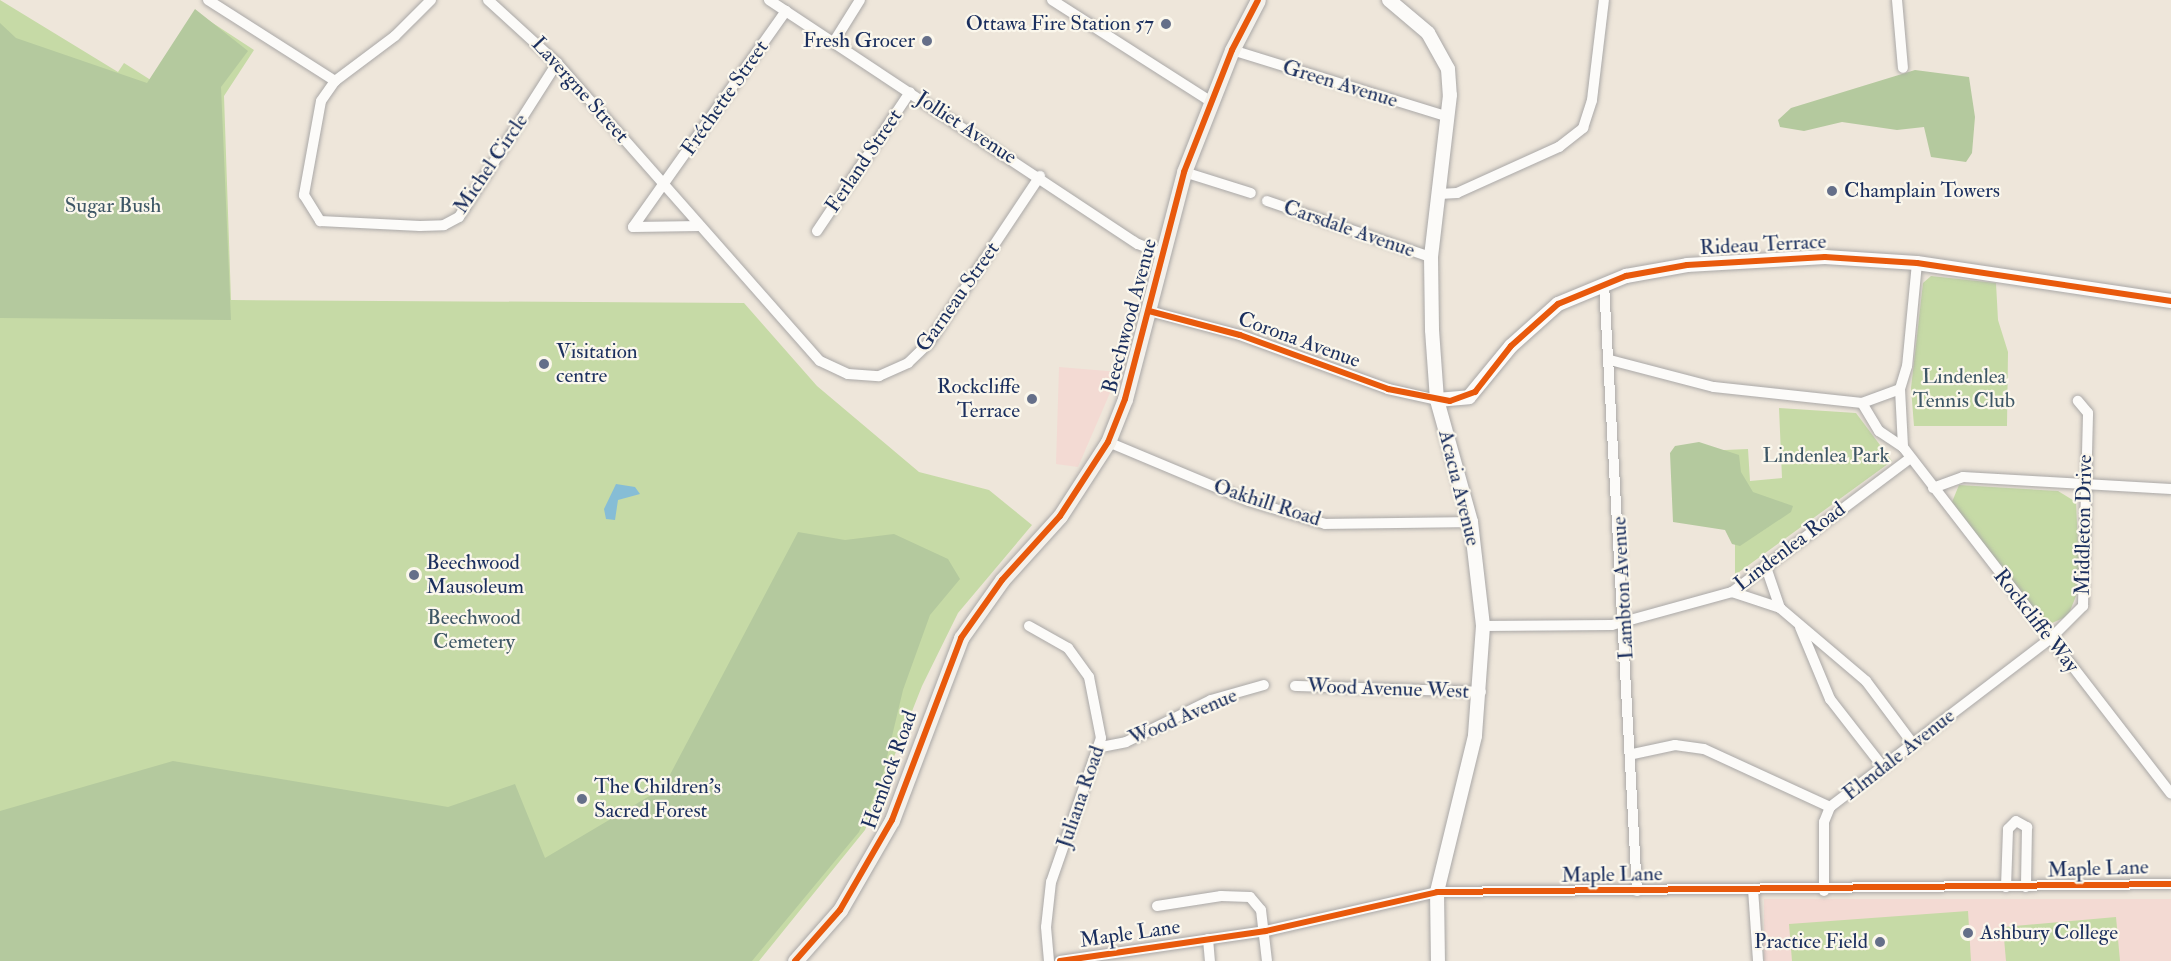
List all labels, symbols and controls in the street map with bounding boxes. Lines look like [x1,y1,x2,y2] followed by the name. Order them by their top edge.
[966,11,1154,37] place label: Ottawa Fire Station 57
[1159,17,1173,31] marker: Ottawa Fire Station 57
[803,28,915,54] place label: Fresh Grocer
[526,32,634,148] street label: Lavergne Street
[920,34,934,48] marker: Fresh Grocer
[676,36,774,160] street label: Fréchette Street
[1279,55,1401,113] street label: Green Avenue
[911,86,1021,170] street label: Jolliet Avenue
[820,104,908,218] street label: Ferland Street
[448,109,534,219] street label: Michel Circle
[1844,178,2000,204] place label: Champlain Towers
[1825,184,1839,198] marker: Champlain Towers
[65,193,161,219] park label: Sugar Bush
[1280,195,1418,263] street label: Carsdale Avenue
[1699,229,1827,261] street label: Rideau Terrace
[1097,236,1163,396] street label: Beechwood Avenue
[911,237,1005,357] street label: Garneau Street
[1235,306,1363,374] street label: Corona Avenue
[556,339,638,389] place label: Visitation centre
[537,357,551,371] marker: Visitation centre
[1913,364,2015,414] park label: Lindenlea Tennis Club
[937,374,1020,424] place label: Rockcliffe Terrace
[1025,392,1039,406] marker: Rockcliffe Terrace
[1432,428,1486,548] street label: Acacia Avenue
[1763,443,1889,469] park label: Lindenlea Park
[2070,454,2098,596] street label: Middleton Drive
[1210,474,1324,532] street label: Oakhill Road
[1729,497,1851,597] street label: Lindenlea Road
[1607,516,1639,660] street label: Lambton Avenue
[426,550,524,600] place label: Beechwood Mausoleum
[1988,564,2084,678] street label: Rockcliffe Way
[407,568,421,582] marker: Beechwood Mausoleum
[427,605,521,655] park label: Beechwood Cemetery
[1307,674,1469,704] street label: Wood Avenue West
[1125,683,1241,751] street label: Wood Avenue
[1838,704,1960,806] street label: Elmdale Avenue
[857,707,923,833] street label: Hemlock Road
[1052,743,1110,851] street label: Juliana Road
[594,774,721,824] place label: The Children's Sacred Forest
[575,792,589,806] marker: The Children's Sacred Forest
[2047,855,2149,883] street label: Maple Lane
[1561,862,1663,888] street label: Maple Lane
[1078,914,1182,954] street label: Maple Lane
[1980,920,2118,946] place label: Ashbury College
[1961,926,1975,940] marker: Ashbury College
[1754,929,1868,955] place label: Practice Field
[1873,935,1887,949] marker: Practice Field

